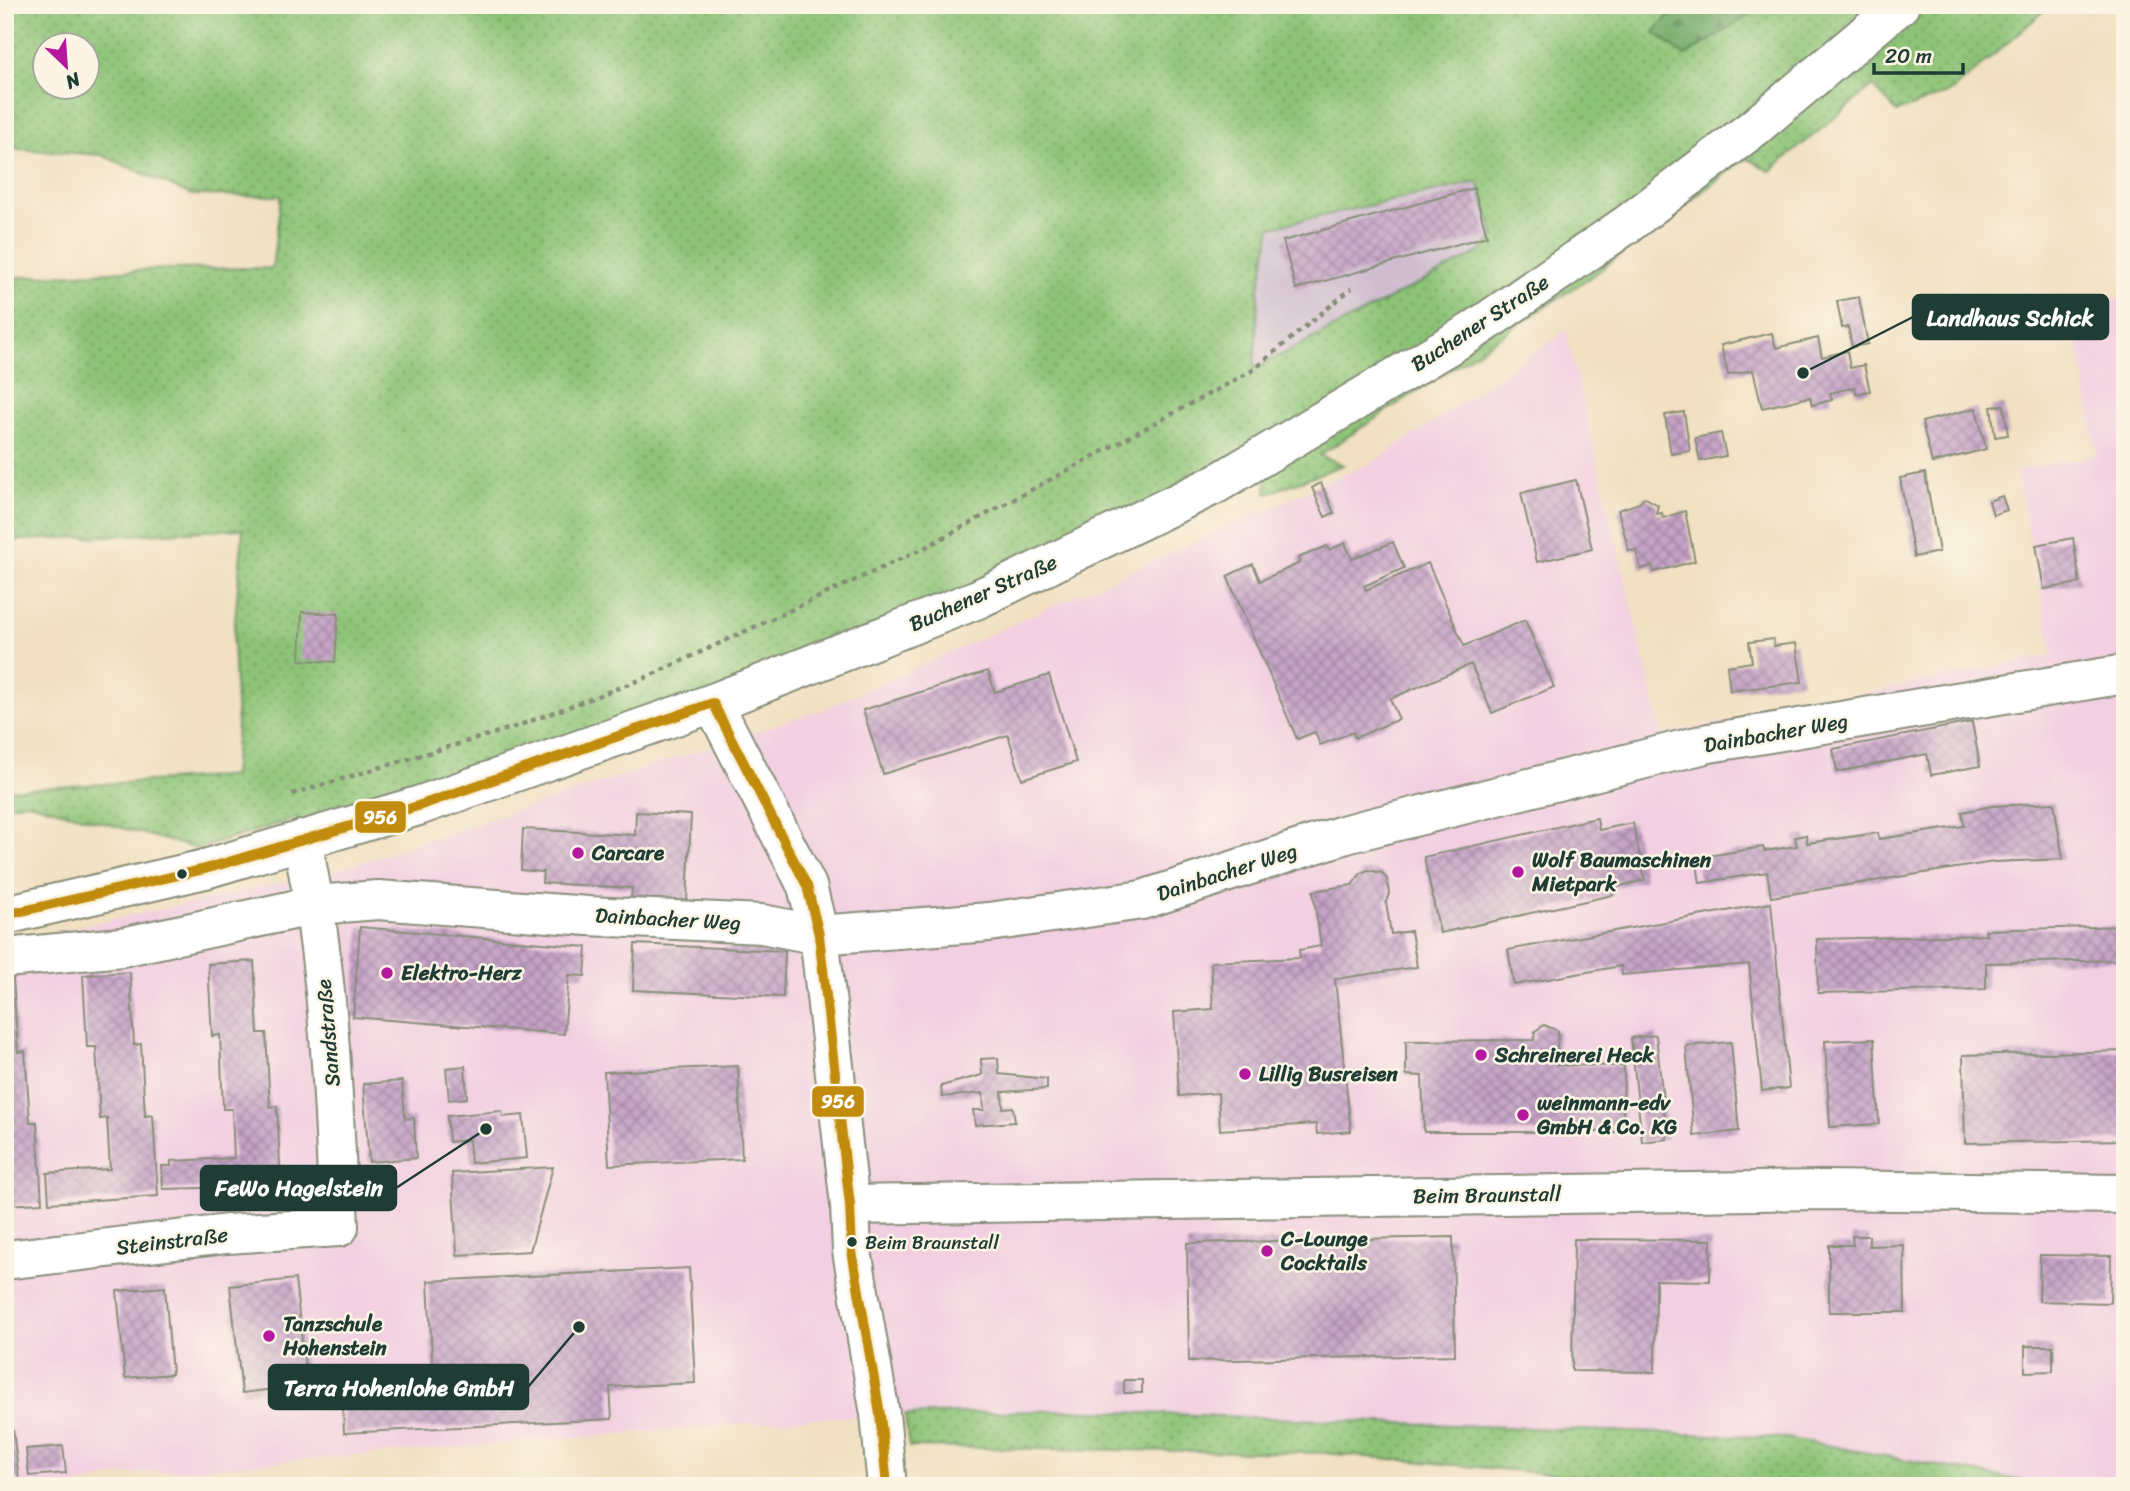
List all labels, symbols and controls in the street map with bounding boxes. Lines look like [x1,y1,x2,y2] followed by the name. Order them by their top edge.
[32,32,102,102] north arrow
[1874,32,1964,76] scale bar
[1885,37,1932,75] text: 20 m
[59,63,87,99] text: N
[1403,264,1557,382] street label: Buchener Straße
[1913,295,2108,339] callout: Landhaus Schick
[1926,298,2094,339] text: Landhaus Schick
[903,543,1064,643] street label: Buchener Straße
[1701,702,1851,764] street label: Dainbacher Weg
[354,800,407,834] line badge: 956
[363,801,397,834] text: 956
[1152,831,1302,913] street label: Dainbacher Weg
[591,834,665,872] place label: Carcare
[1531,841,1712,903] place label: Wolf Baumaschinen Mietpark
[570,845,586,861] marker: Carcare
[1510,864,1526,880] marker: Wolf Baumaschinen Mietpark
[175,867,189,881] unlabelled marker
[594,896,742,942] street label: Dainbacher Weg
[401,954,523,992] place label: Elektro-Herz
[379,965,395,981] marker: Elektro-Herz
[304,978,352,1088] street label: Sandstraße
[1494,1036,1654,1074] place label: Schreinerei Heck
[1473,1047,1489,1063] marker: Schreinerei Heck
[1259,1055,1398,1093] place label: Lillig Busreisen
[1237,1066,1253,1082] marker: Lillig Busreisen
[1536,1084,1677,1146] place label: weinmann-edv GmbH & Co. KG
[811,1085,865,1118] line badge: 956
[821,1085,855,1118] text: 956
[1515,1107,1531,1123] marker: weinmann-edv GmbH & Co. KG
[201,1166,396,1210] callout: FeWo Hagelstein
[214,1168,384,1209] text: FeWo Hagelstein
[1413,1175,1562,1215] street label: Beim Braunstall
[114,1215,230,1267] street label: Steinstraße
[1280,1220,1368,1282] place label: C-Lounge Cocktails
[865,1226,1000,1259] place label: Beim Braunstall
[845,1235,859,1249] marker: Beim Braunstall
[1259,1243,1275,1259] marker: C-Lounge Cocktails
[282,1305,387,1367] place label: Tanzschule Hohenstein
[261,1328,277,1344] marker: Tanzschule Hohenstein
[269,1365,528,1409] callout: Terra Hohenlohe GmbH
[284,1368,515,1409] text: Terra Hohenlohe GmbH

